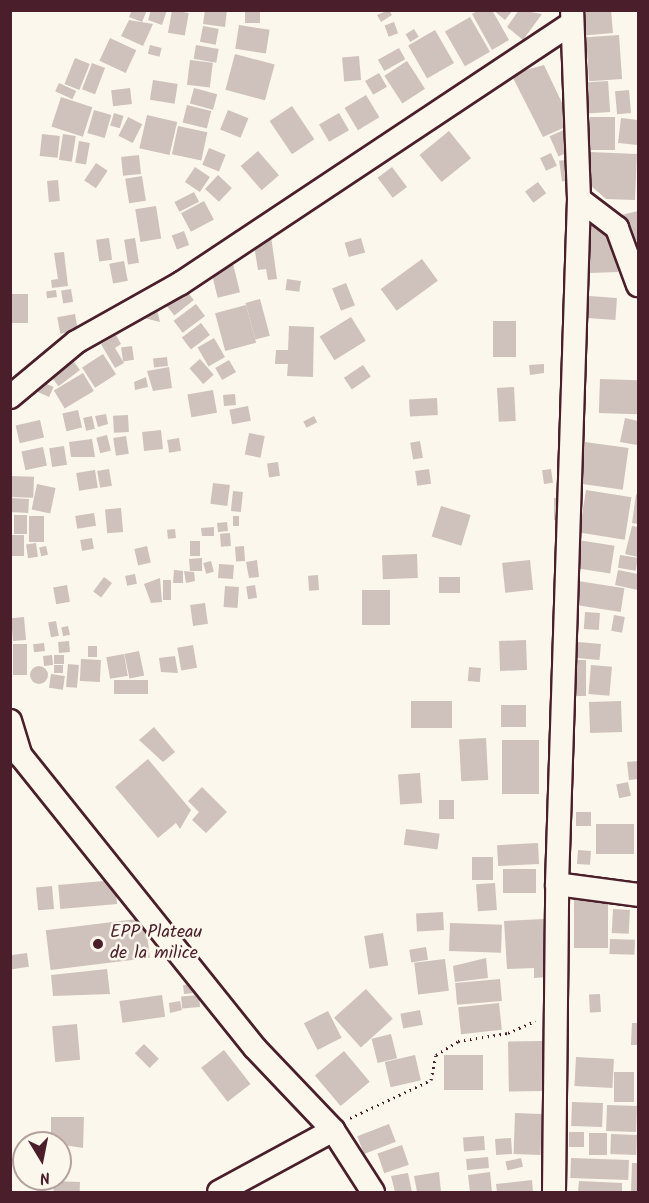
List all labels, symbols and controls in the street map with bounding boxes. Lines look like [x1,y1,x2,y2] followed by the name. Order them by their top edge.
[110,923,202,966] place label: EPP Plateau de la milice
[91,937,105,951] marker: EPP Plateau de la milice
[12,1131,72,1191] north arrow
[38,1164,52,1190] text: N

